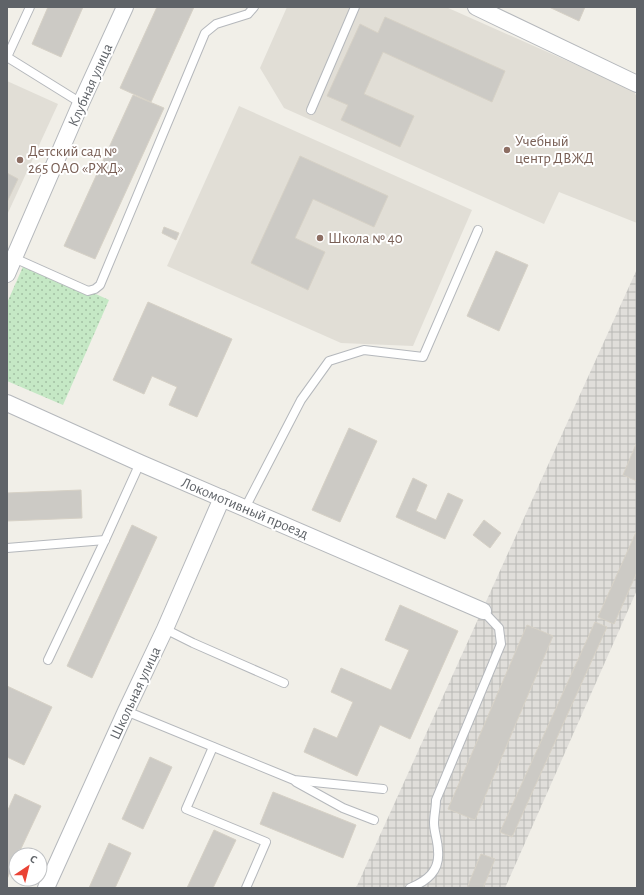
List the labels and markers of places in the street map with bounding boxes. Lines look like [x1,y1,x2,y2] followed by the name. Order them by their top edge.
[515,134,594,166] place label: Учебный центр ДВЖД
[28,144,124,176] place label: Детский сад № 265 ОАО «РЖД»
[502,145,512,155] marker: Учебный центр ДВЖД
[15,155,25,165] marker: Детский сад № 265 ОАО «РЖД»
[328,231,403,246] place label: Школа № 40
[315,233,325,243] marker: Школа № 40

